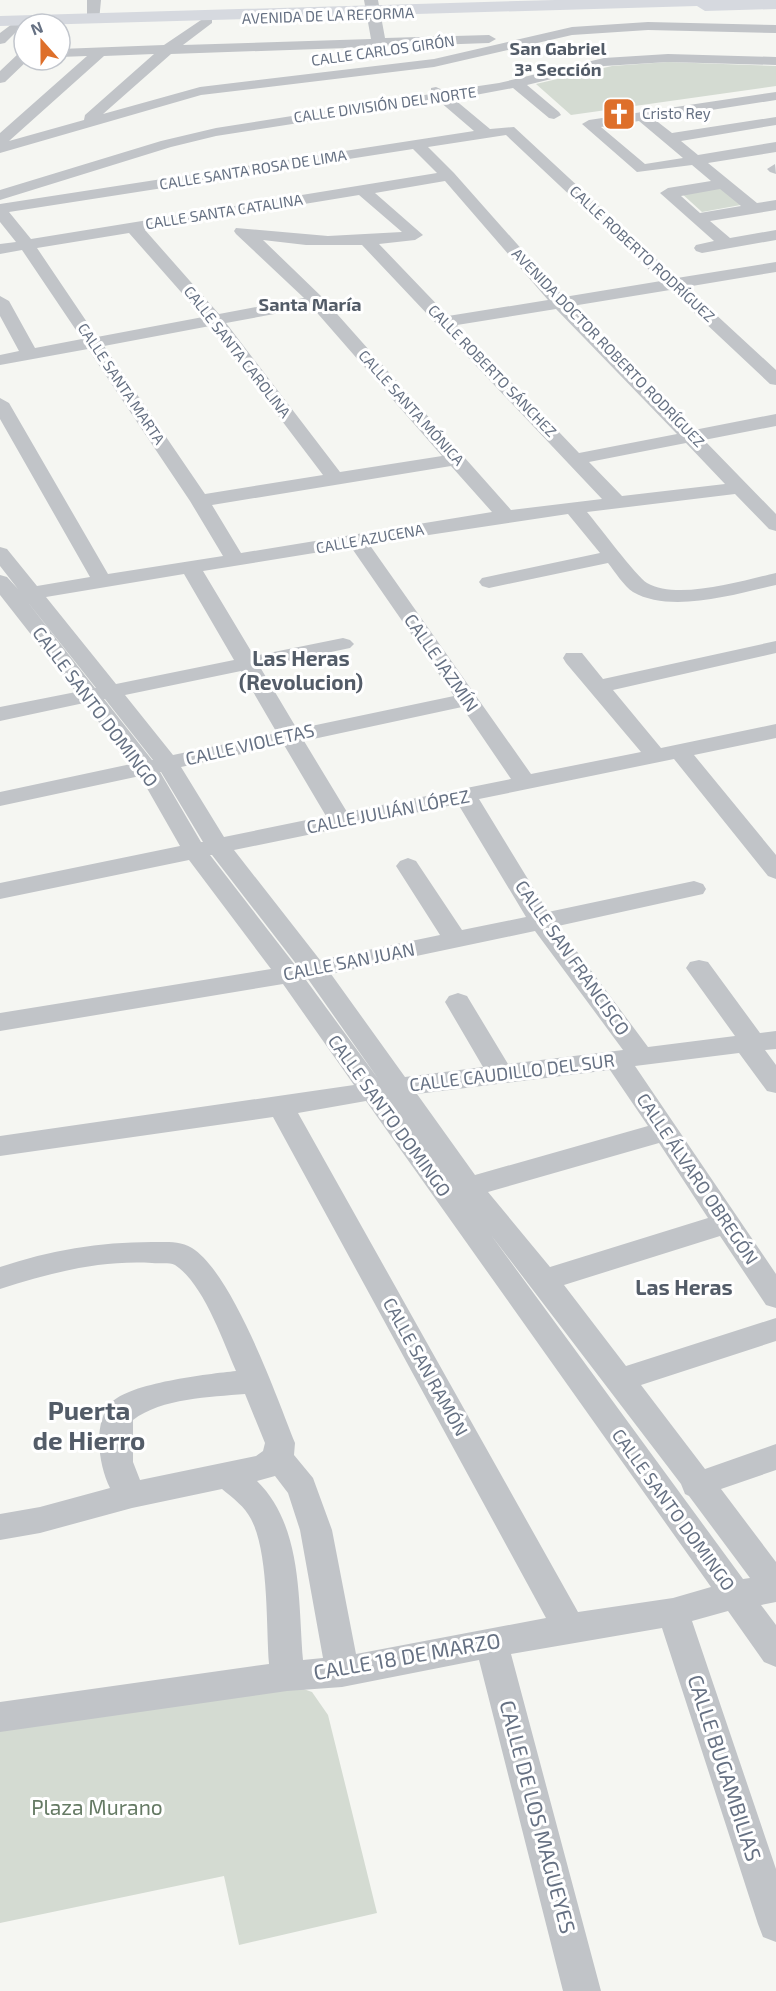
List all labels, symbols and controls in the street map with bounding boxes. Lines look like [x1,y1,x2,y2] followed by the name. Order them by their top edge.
[242,3,415,27] street label: AVENIDA DE LA REFORMA
[12,12,72,72] north arrow
[28,17,45,38] text: N
[310,31,456,69] street label: CALLE CARLOS GIRÓN
[510,37,607,80] district label: San Gabriel 3ª Sección
[292,82,477,126] street label: CALLE DIVISIÓN DEL NORTE
[601,96,637,132] church icon: Cristo Rey
[642,104,711,122] place label: Cristo Rey
[158,145,348,193] street label: CALLE SANTA ROSA DE LIMA
[566,181,719,325] street label: CALLE ROBERTO RODRÍGUEZ
[144,190,305,232] street label: CALLE SANTA CATALINA
[509,244,709,450] street label: AVENIDA DOCTOR ROBERTO RODRÍGUEZ
[181,282,295,421] street label: CALLE SANTA CAROLINA
[259,293,361,315] district label: Santa María
[425,300,561,440] street label: CALLE ROBERTO SÁNCHEZ
[75,319,169,448] street label: CALLE SANTA MARTA
[355,346,469,469] street label: CALLE SANTA MÓNICA
[314,520,426,556] street label: CALLE AZUCENA
[400,609,484,716] street label: CALLE JAZMÍN
[28,622,163,791] street label: CALLE SANTO DOMINGO
[239,645,363,694] district label: Las Heras (Revolucion)
[183,719,316,770] street label: CALLE VIOLETAS
[304,784,471,838] street label: CALLE JULIÁN LÓPEZ
[511,876,635,1039] street label: CALLE SAN FRANCISCO
[281,937,416,985] street label: CALLE SAN JUAN
[324,1030,456,1201] street label: CALLE SANTO DOMINGO
[408,1049,616,1096] street label: CALLE CAUDILLO DEL SUR
[632,1089,763,1268] street label: CALLE ÁLVARO OBREGÓN
[635,1274,733,1299] district label: Las Heras
[379,1293,473,1440] street label: CALLE SAN RAMÓN
[33,1394,145,1455] district label: Puerta de Hierro
[608,1424,740,1595] street label: CALLE SANTO DOMINGO
[311,1627,502,1684] street label: CALLE 18 DE MARZO
[684,1671,767,1864] street label: CALLE BUGAMBILIAS
[495,1697,582,1936] street label: CALLE DE LOS MAGUEYES
[31,1794,163,1819] park label: Plaza Murano

